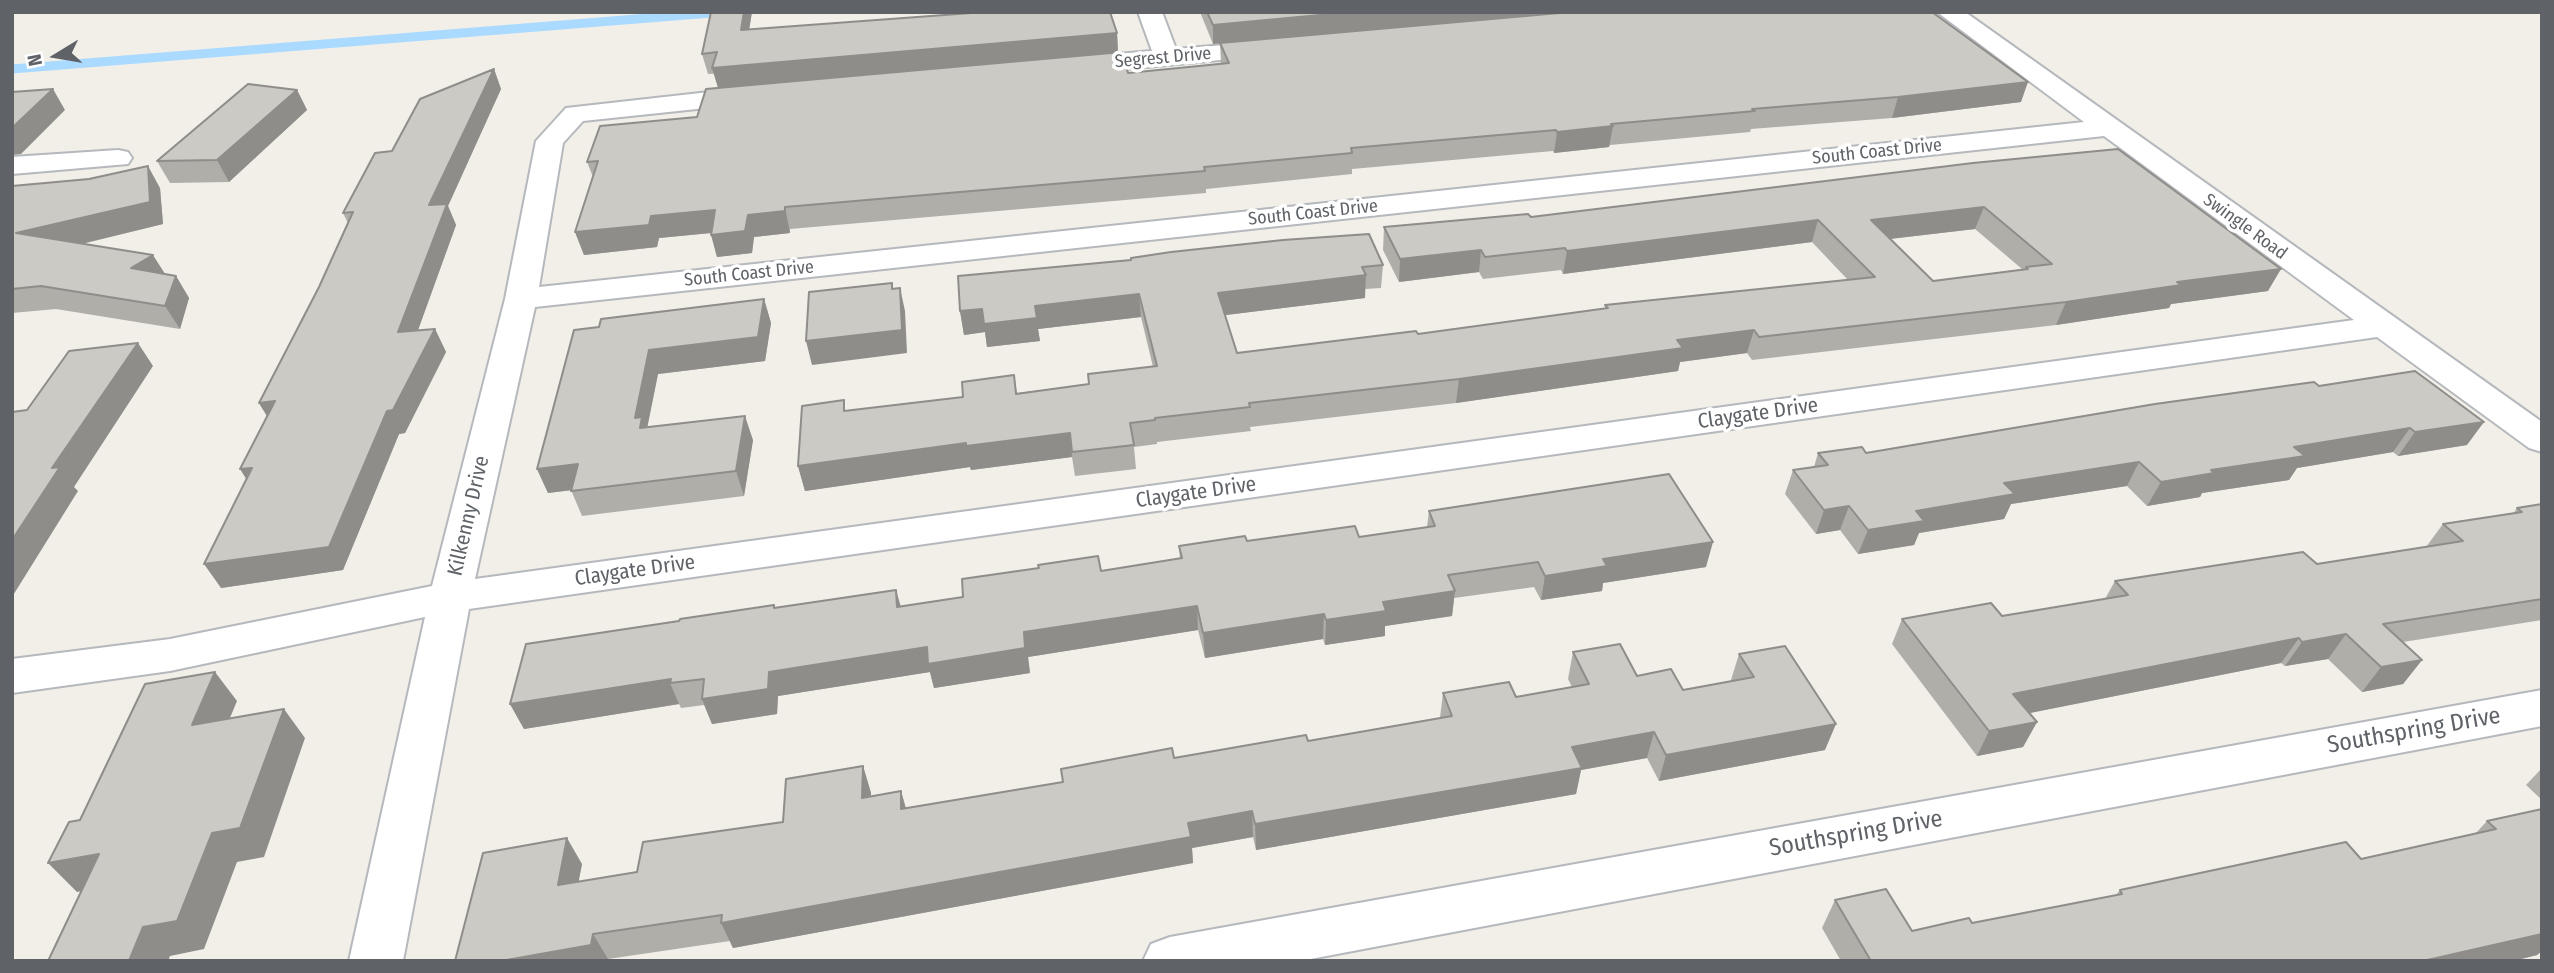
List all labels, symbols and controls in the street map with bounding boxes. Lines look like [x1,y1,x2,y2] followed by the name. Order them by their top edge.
[21,21,91,91] north arrow
[1114,43,1212,73] street label: Segrest Drive
[23,52,47,68] text: N
[1811,134,1943,170] street label: South Coast Drive
[2199,189,2291,265] street label: Swingle Road
[1247,195,1379,231] street label: South Coast Drive
[683,256,815,292] street label: South Coast Drive
[1696,393,1820,435] street label: Claygate Drive
[443,453,495,579] street label: Kilkenny Drive
[1134,472,1258,514] street label: Claygate Drive
[573,550,697,592] street label: Claygate Drive
[2325,702,2503,760] street label: Southspring Drive
[1767,805,1945,863] street label: Southspring Drive

